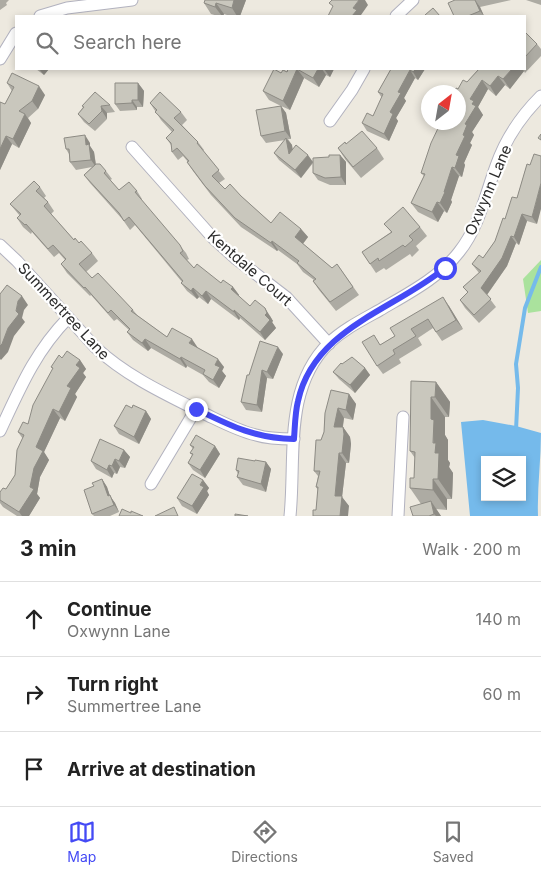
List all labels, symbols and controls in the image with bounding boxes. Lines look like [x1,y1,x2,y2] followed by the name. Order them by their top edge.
[15,15,526,70] search box
[33,29,61,57] icon: search
[73,31,182,54] text: Search here
[421,85,466,130] north arrow
[460,142,516,238] street label: Oxwynn Lane
[204,226,296,310] street label: Kentdale Court
[434,257,457,280] route start
[14,258,114,364] street label: Summertree Lane
[185,398,208,421] route end
[481,456,526,501] map controls
[481,456,526,501] button: layers
[20,536,76,561] text: 3 min
[422,539,521,559] text: Walk · 200 m
[67,598,152,621] text: Continue
[20,605,48,633] icon: ahead
[476,609,521,629] text: 140 m
[67,621,170,641] text: Oxwynn Lane
[67,673,158,696] text: Turn right
[20,680,48,708] icon: right
[482,684,521,704] text: 60 m
[67,696,201,716] text: Summertree Lane
[20,755,48,783] icon: arrive
[67,758,256,781] text: Arrive at destination
[67,818,96,865] tab: Map
[231,818,298,865] tab: Directions
[433,818,474,865] tab: Saved

